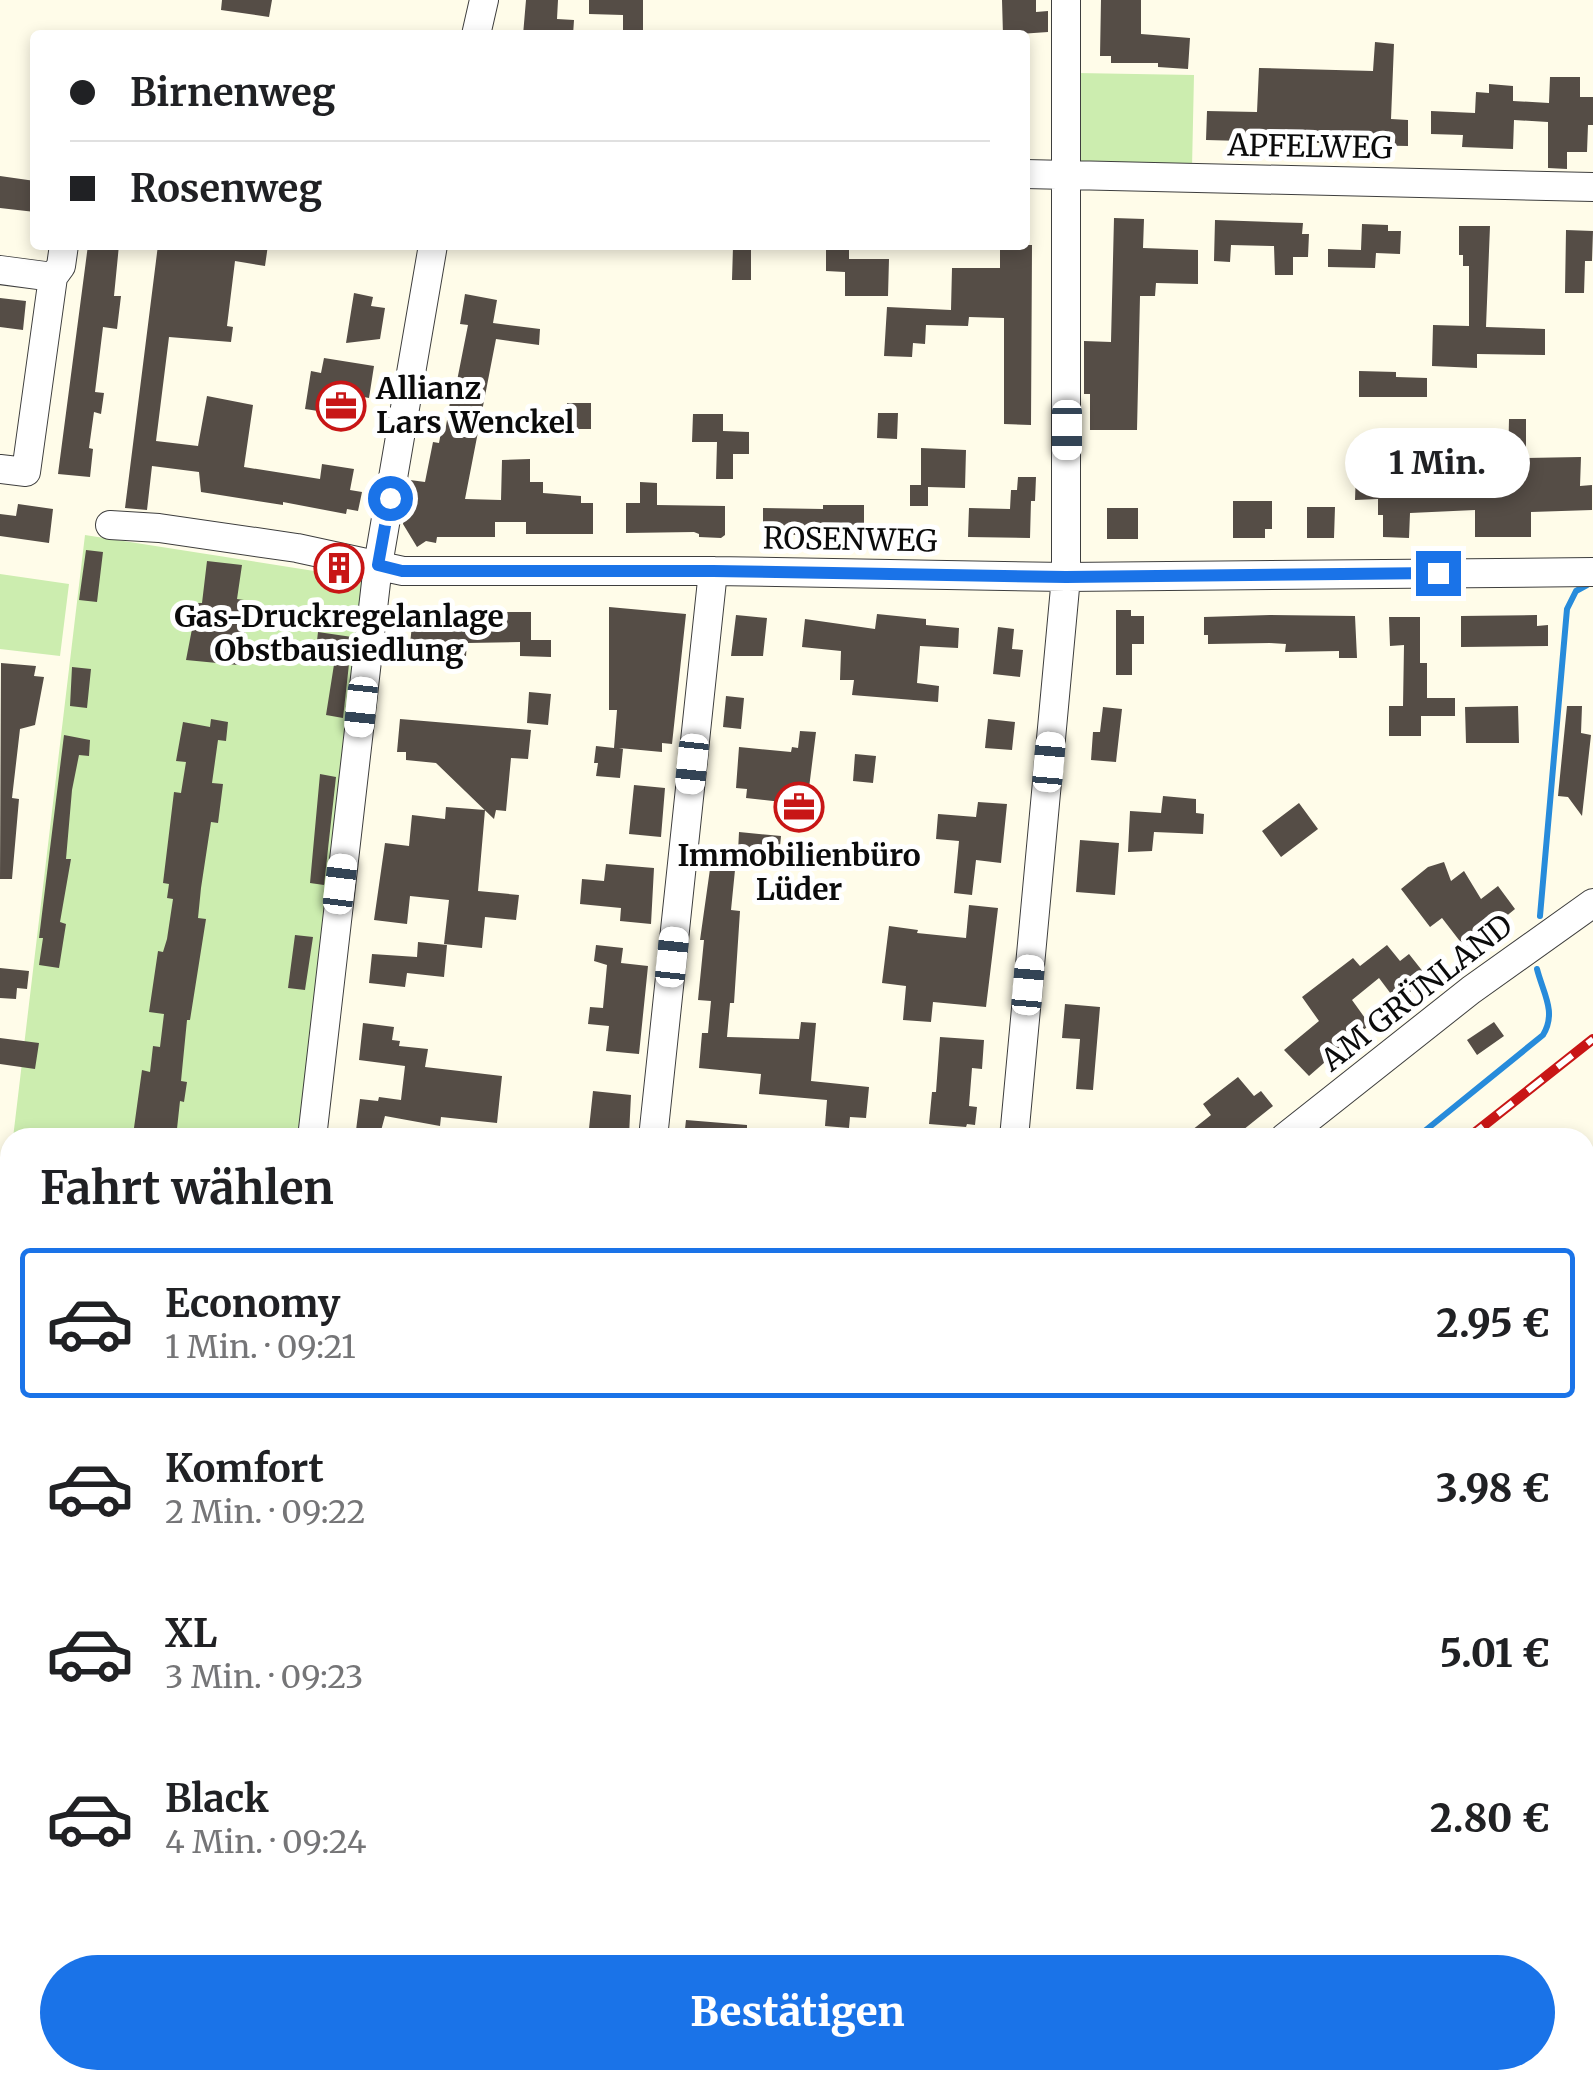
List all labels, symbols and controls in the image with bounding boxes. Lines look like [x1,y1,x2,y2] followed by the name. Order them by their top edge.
[130,69,335,116] text: Birnenweg
[1226,126,1393,166] street label: APFELWEG
[130,165,322,212] text: Rosenweg
[375,369,575,441] place label: Allianz Lars Wenckel
[315,380,367,432] office icon: Allianz Lars Wenckel
[1052,400,1082,460] car
[1346,428,1530,498] callout: 1 Min.
[1389,443,1486,483] text: 1 Min.
[368,476,413,521] route start
[763,518,938,560] street label: ROSENWEG
[313,542,365,594] building icon: Gas-Druckregelanlage Obstbausiedlung
[1416,551,1461,596] route end
[174,597,504,669] place label: Gas-Druckregelanlage Obstbausiedlung
[343,676,379,738] car
[1031,731,1067,793] car
[674,733,710,795] car
[773,781,825,833] office icon: Immobilienbüro Lüder
[677,836,921,908] place label: Immobilienbüro Lüder
[321,852,359,916] car
[1312,906,1520,1079] street label: AM GRÜNLAND
[654,926,690,988] car
[1010,954,1046,1016] car
[40,1160,334,1216] text: Fahrt wählen
[45,1278,135,1368] icon: car
[165,1280,340,1327] text: Economy
[1436,1300,1550,1347] text: 2.95 €
[165,1327,356,1367] text: 1 Min. · 09:21
[45,1443,135,1533] icon: car
[165,1445,324,1492] text: Komfort
[1436,1465,1550,1512] text: 3.98 €
[165,1492,365,1532] text: 2 Min. · 09:22
[45,1608,135,1698] icon: car
[165,1610,217,1657] text: XL
[1440,1630,1550,1677] text: 5.01 €
[165,1657,363,1697] text: 3 Min. · 09:23
[45,1773,135,1863] icon: car
[165,1775,269,1822] text: Black
[1430,1795,1550,1842] text: 2.80 €
[165,1822,366,1862] text: 4 Min. · 09:24
[40,1955,1555,2070] button: Bestätigen

